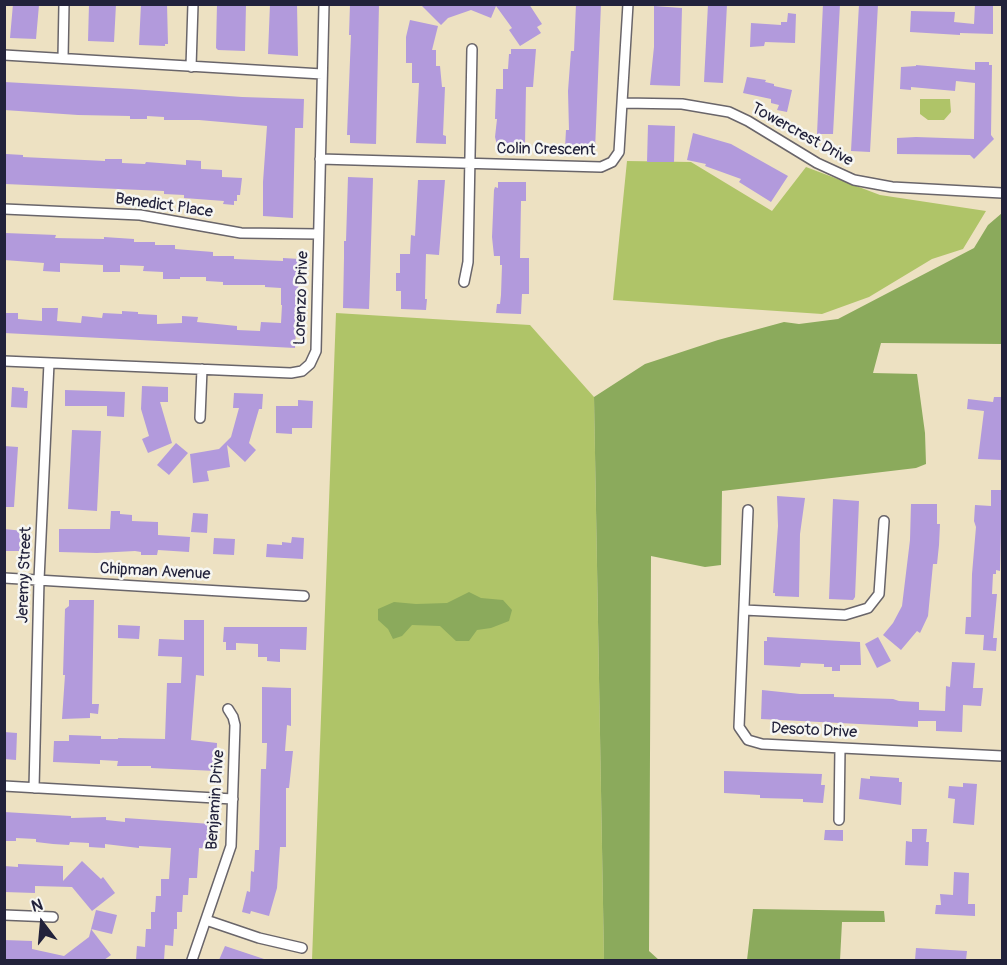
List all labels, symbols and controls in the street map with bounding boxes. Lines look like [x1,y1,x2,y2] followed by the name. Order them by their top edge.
[748,99,856,171] street label: Towercrest Drive
[496,140,596,160] street label: Colin Crescent
[114,190,214,222] street label: Benedict Place
[291,251,313,345] street label: Lorenzo Drive
[14,526,36,624] street label: Jeremy Street
[99,560,211,584] street label: Chipman Avenue
[770,719,858,743] street label: Desoto Drive
[203,749,229,851] street label: Benjamin Drive
[12,893,72,953] north arrow
[29,895,45,917] text: N

